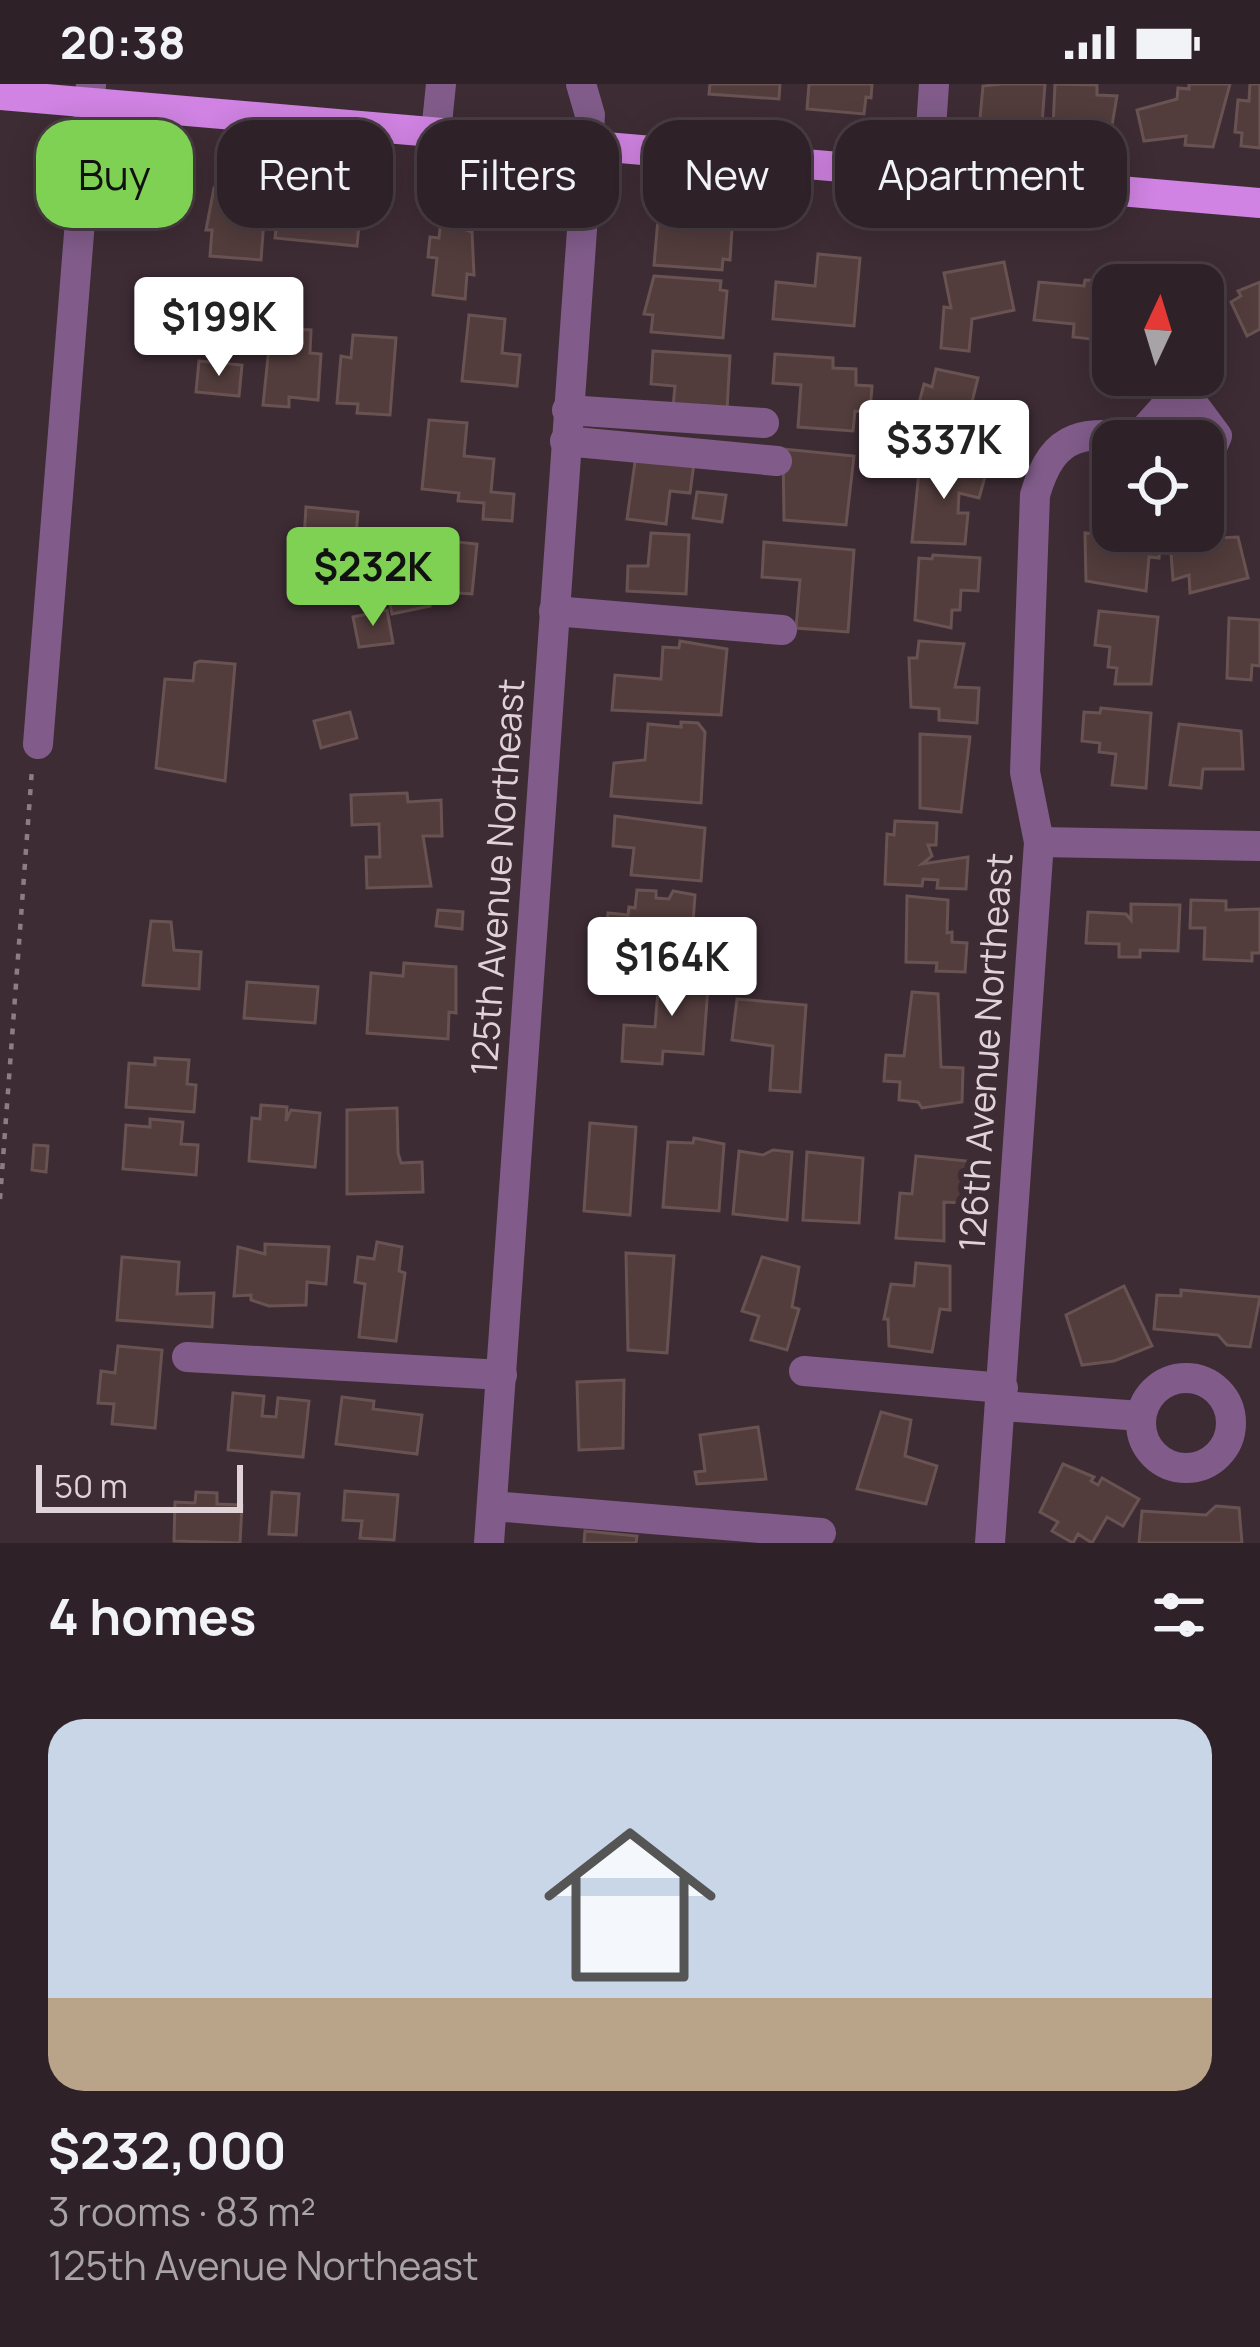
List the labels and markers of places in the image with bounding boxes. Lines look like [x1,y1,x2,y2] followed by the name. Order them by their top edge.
[135,277,303,379] pin: $199K
[860,400,1028,502] pin: $337K
[289,527,457,629] pin: $232K
[588,917,756,1019] pin: $164K

